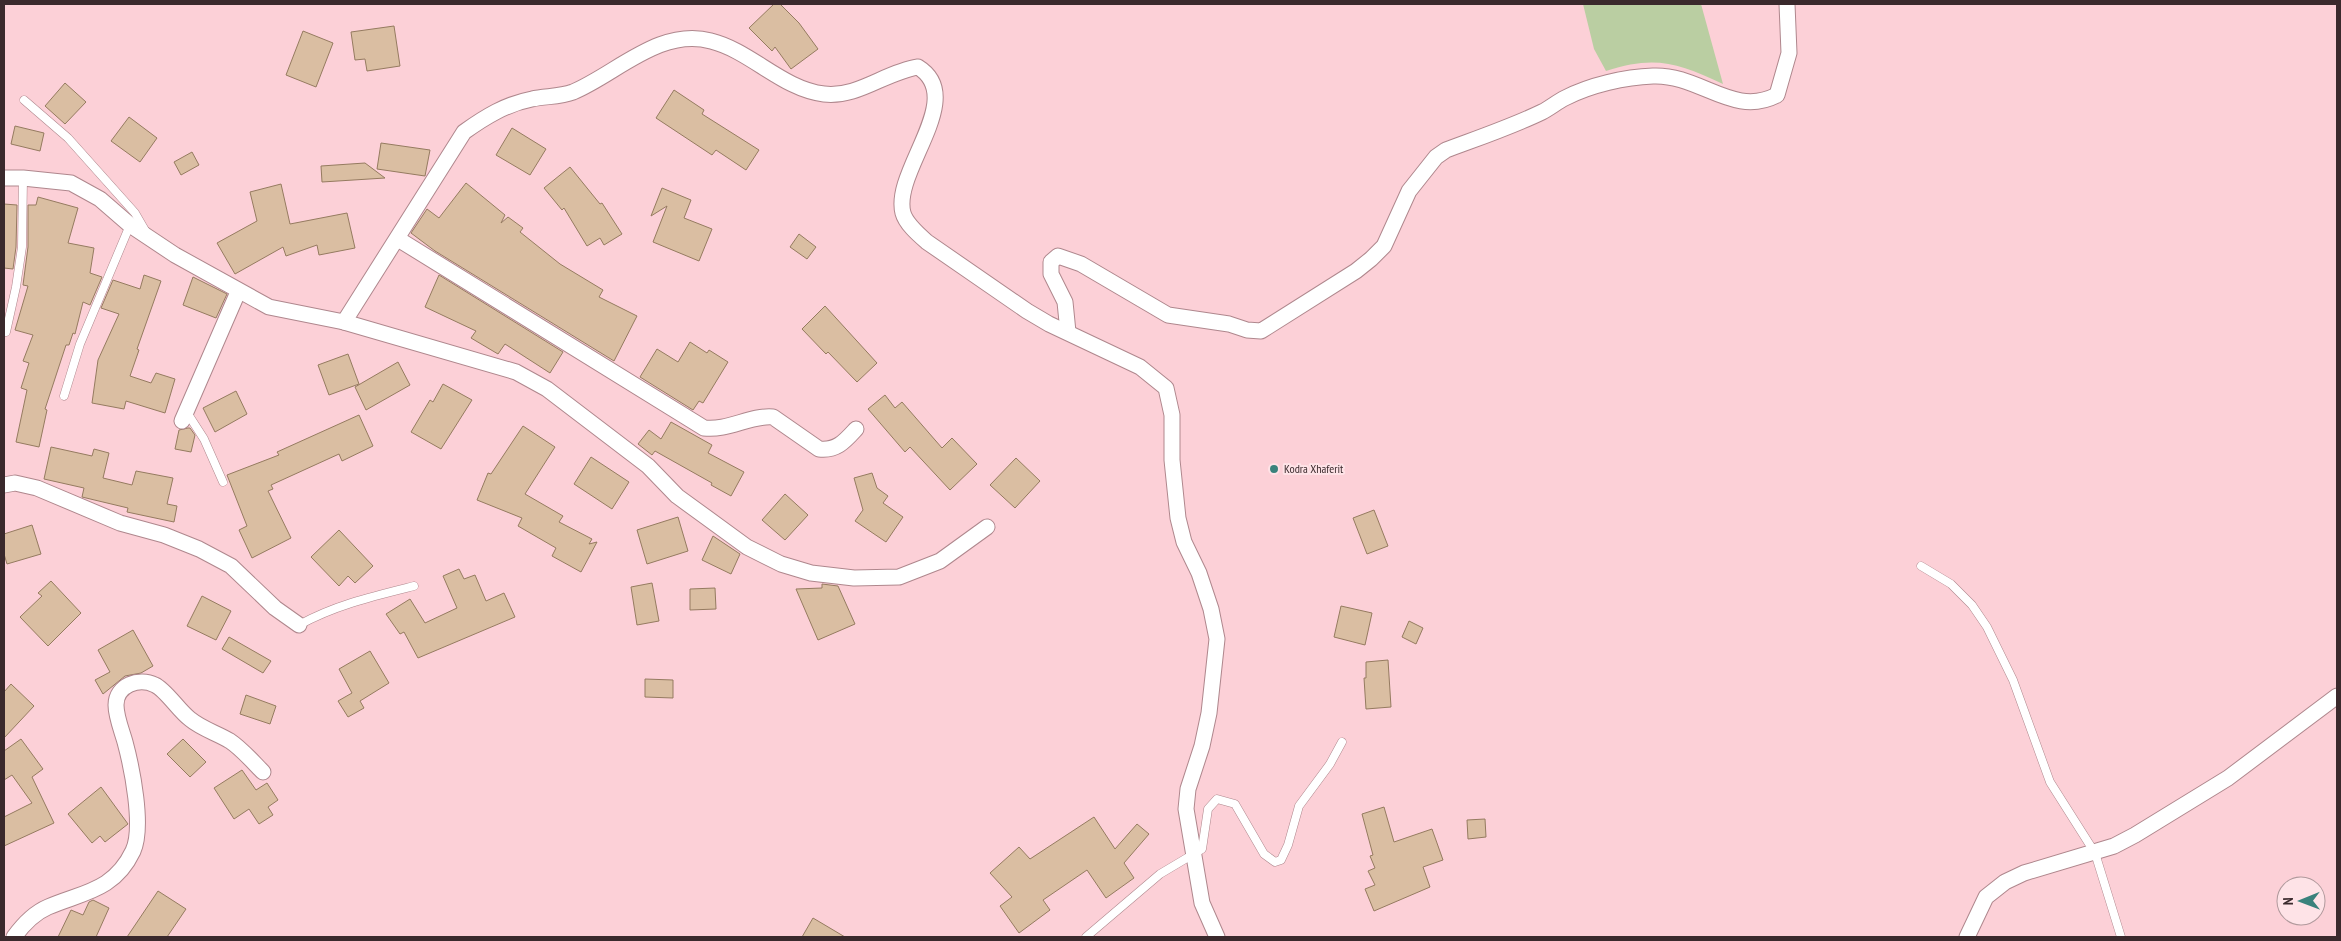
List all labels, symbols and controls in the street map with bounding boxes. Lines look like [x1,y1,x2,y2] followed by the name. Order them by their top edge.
[1284,461,1344,476] place label: Kodra Xhaferit
[1268,463,1280,475] marker: Kodra Xhaferit
[2276,876,2326,926] north arrow
[2279,897,2297,905] text: N

